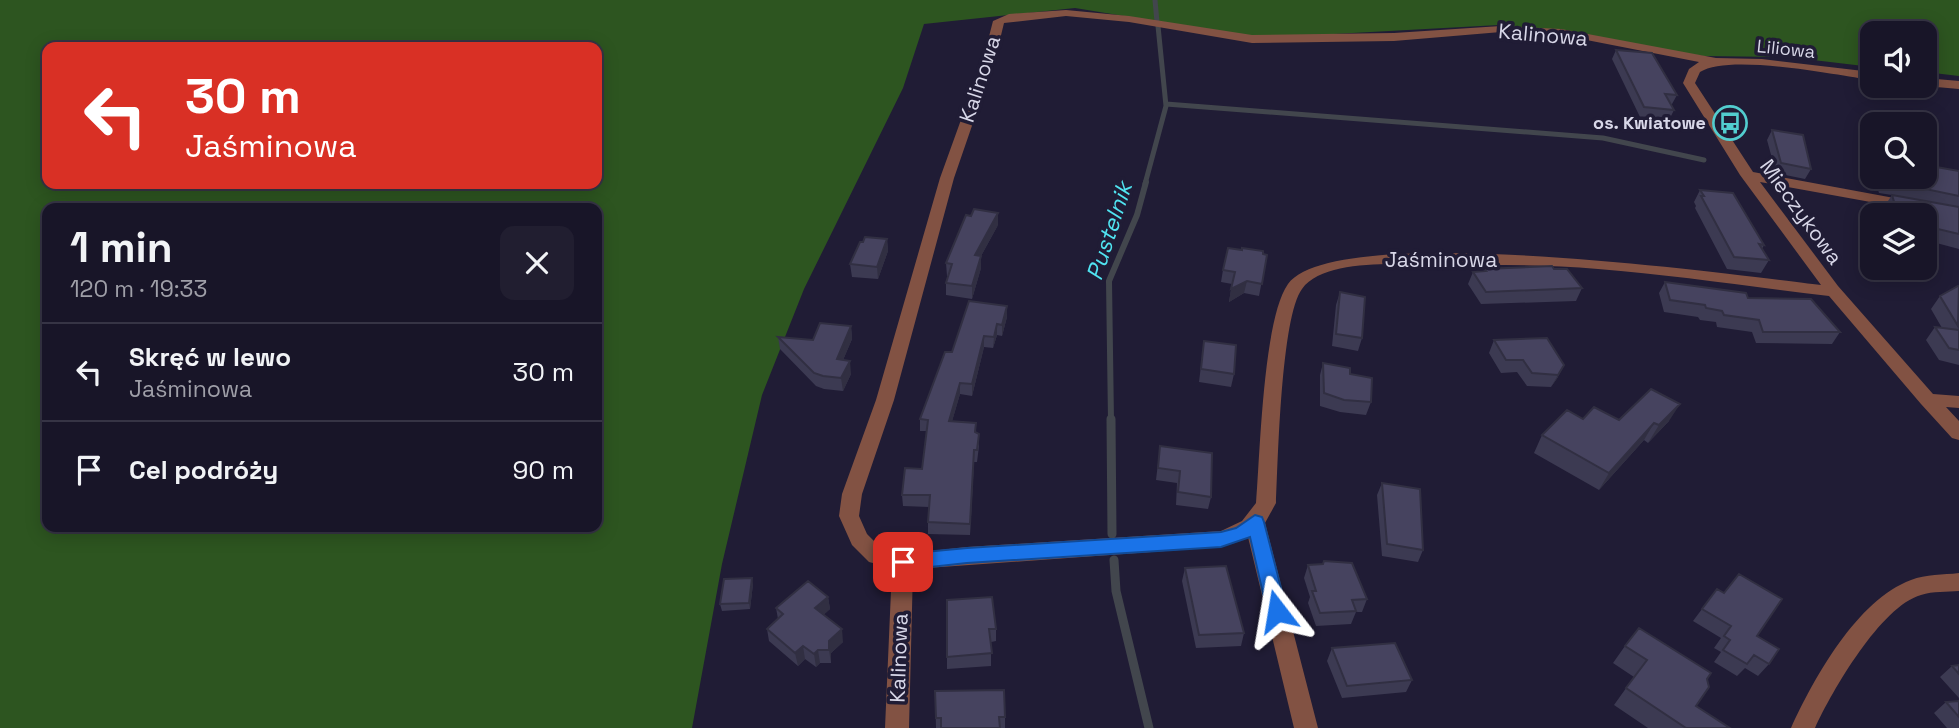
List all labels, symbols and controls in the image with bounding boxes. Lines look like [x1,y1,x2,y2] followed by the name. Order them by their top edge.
[1497,17,1589,52] street label: Kalinowa
[1860,21,1937,280] map controls
[1860,21,1937,98] button: sound
[953,32,1006,126] street label: Kalinowa
[1756,34,1816,63] street label: Liliowa
[185,65,301,127] text: 30 m
[70,70,161,161] icon: left
[1711,104,1749,142] bus stop icon: os. Kwiatowe
[1593,111,1706,134] place label: os. Kwiatowe
[1860,112,1937,189] button: search
[185,126,357,166] text: Jaśminowa
[1754,154,1849,270] street label: Mieczykowa
[1079,176,1140,284] water label: Pustelnik
[1860,203,1937,280] button: layers
[70,221,173,274] text: 1 min
[500,226,574,300] button: close
[1385,246,1497,273] street label: Jaśminowa
[70,274,207,304] text: 120 m · 19:33
[129,340,291,374] text: Skręć w lewo
[70,353,108,391] icon: left
[513,355,574,389] text: 30 m
[129,374,252,404] text: Jaśminowa
[70,451,108,489] icon: arrive
[129,453,278,487] text: Cel podróży
[512,453,574,487] text: 90 m
[873,532,933,592] pin
[884,543,922,581] icon: arrive
[1240,574,1314,648] position arrow
[883,613,914,703] street label: Kalinowa

